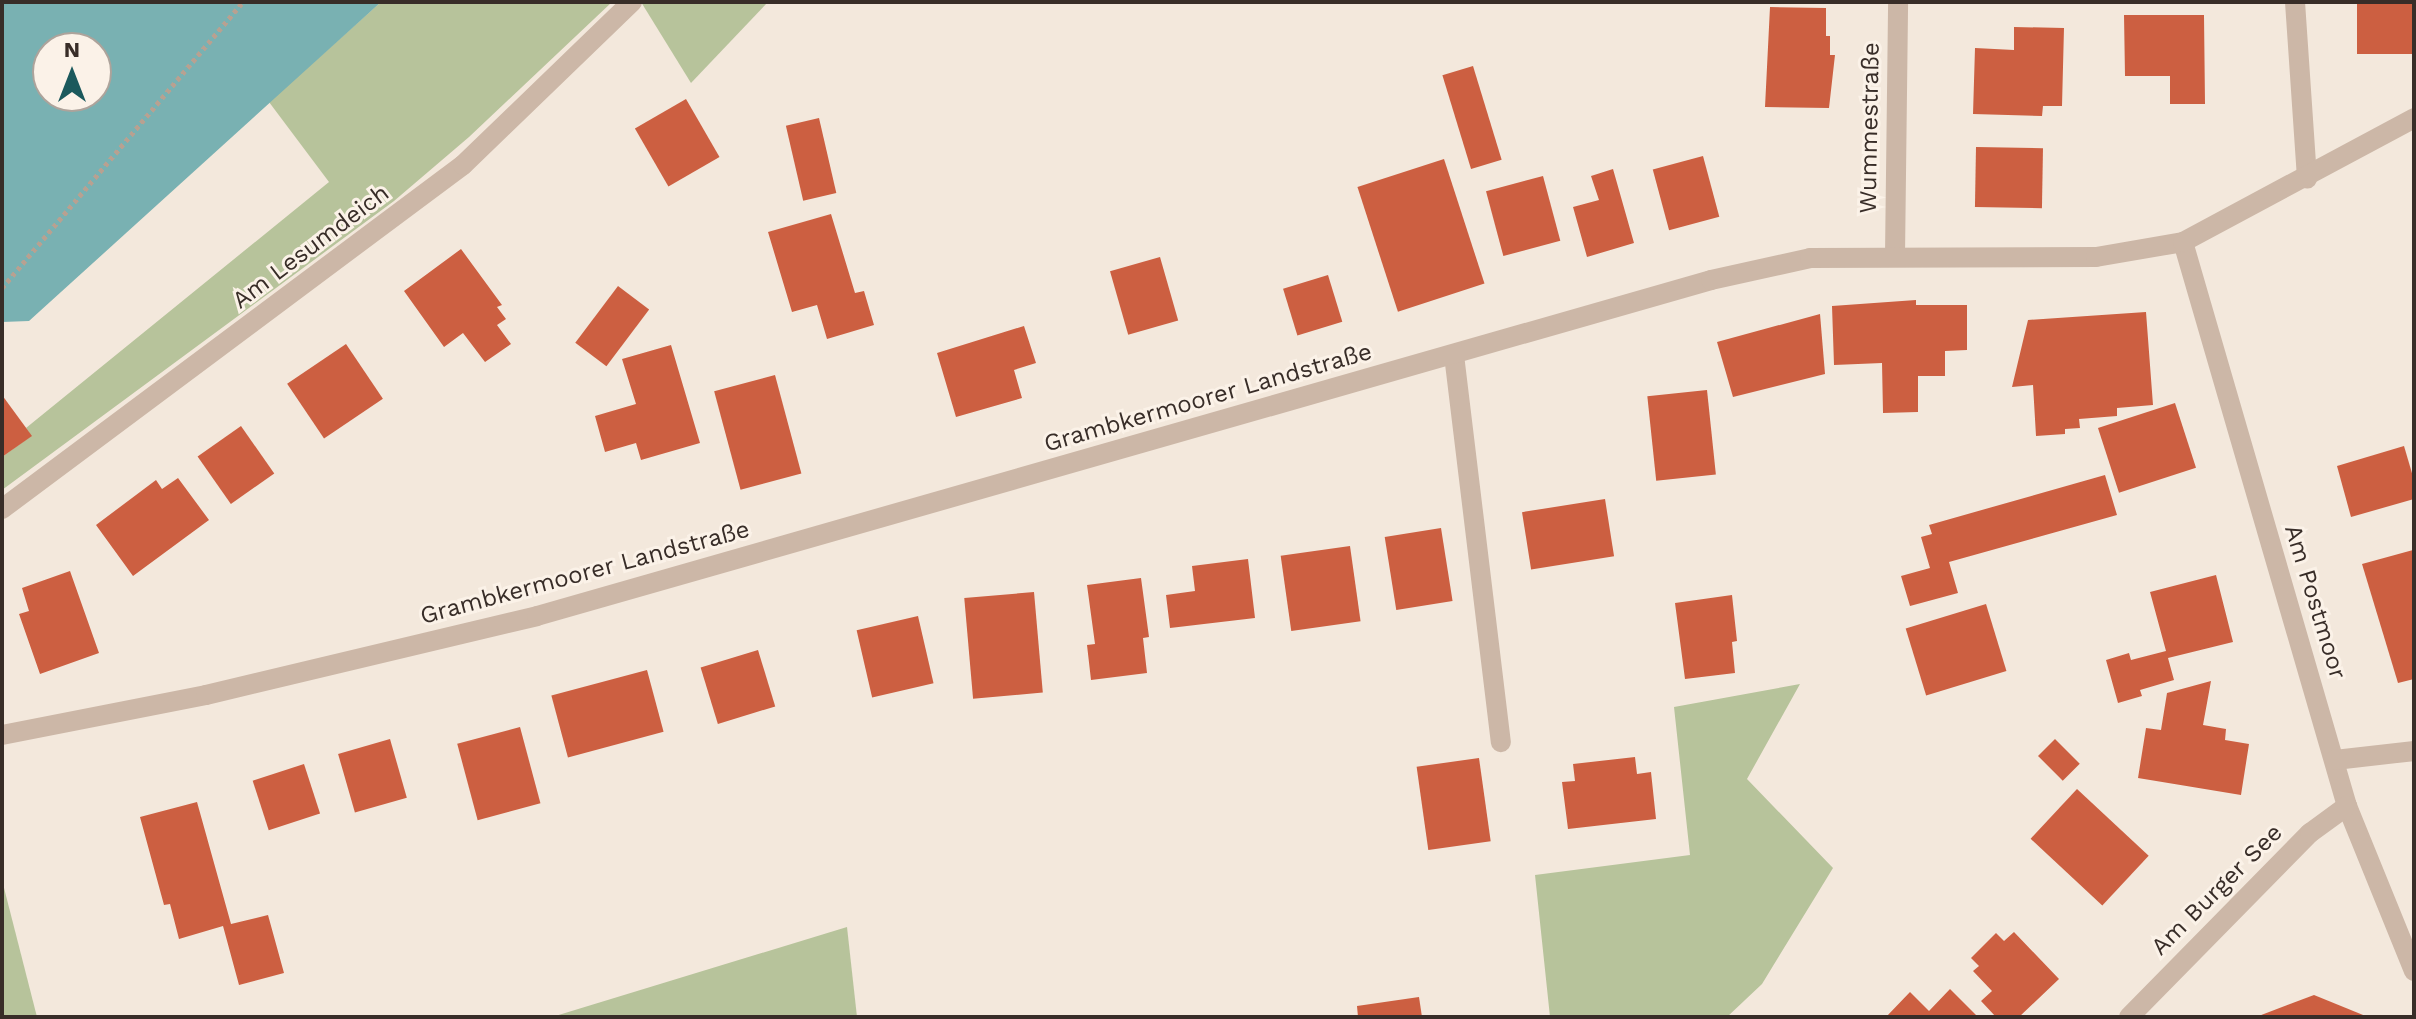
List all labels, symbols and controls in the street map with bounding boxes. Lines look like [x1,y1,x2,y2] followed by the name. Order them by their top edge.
[32,32,112,112] north arrow
[64,37,80,62] text: N
[1854,42,1886,214] street label: Wummestraße
[227,179,395,315] street label: Am Lesumdeich
[1040,337,1376,459] street label: Grambkermoorer Landstraße
[417,515,753,631] street label: Grambkermoorer Landstraße
[2278,521,2352,683] street label: Am Postmoor
[2145,818,2289,962] street label: Am Burger See

